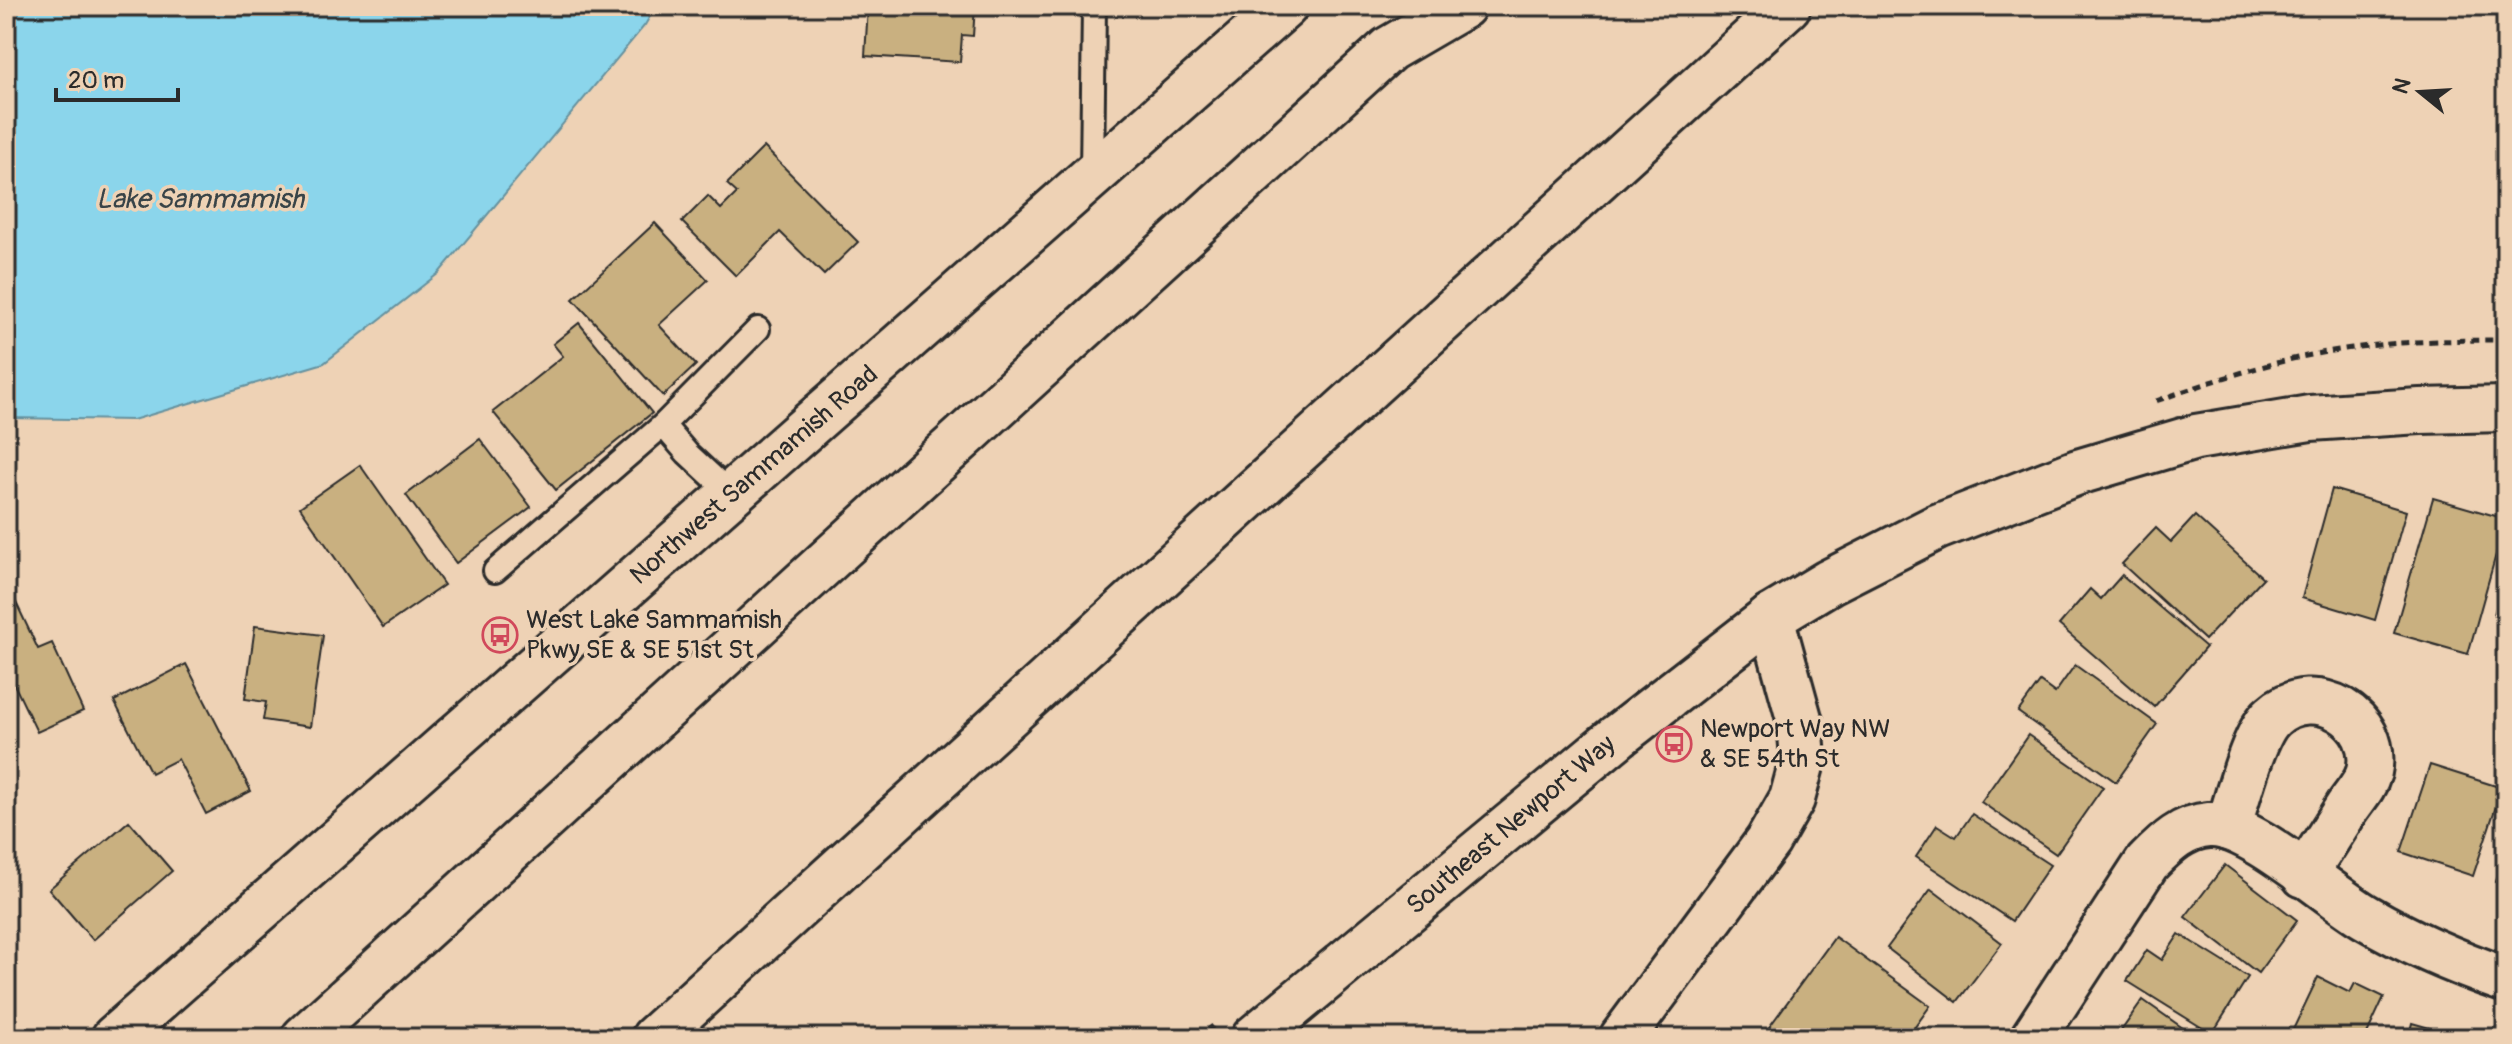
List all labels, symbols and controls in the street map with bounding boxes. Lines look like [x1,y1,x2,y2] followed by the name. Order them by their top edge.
[56,52,178,102] scale bar
[2380,52,2460,132] north arrow
[68,66,124,95] text: 20 m
[2386,75,2418,98] text: N
[96,182,306,217] water label: Lake Sammamish
[623,359,885,591] street label: Northwest Sammamish Road
[526,604,782,666] place label: West Lake Sammamish Pkwy SE & SE 51st St
[481,616,519,654] bus stop icon: West Lake Sammamish Pkwy SE & SE 51st St
[1700,713,1890,775] place label: Newport Way NW & SE 54th St
[1655,725,1693,763] bus stop icon: Newport Way NW & SE 54th St
[1400,728,1622,922] street label: Southeast Newport Way

